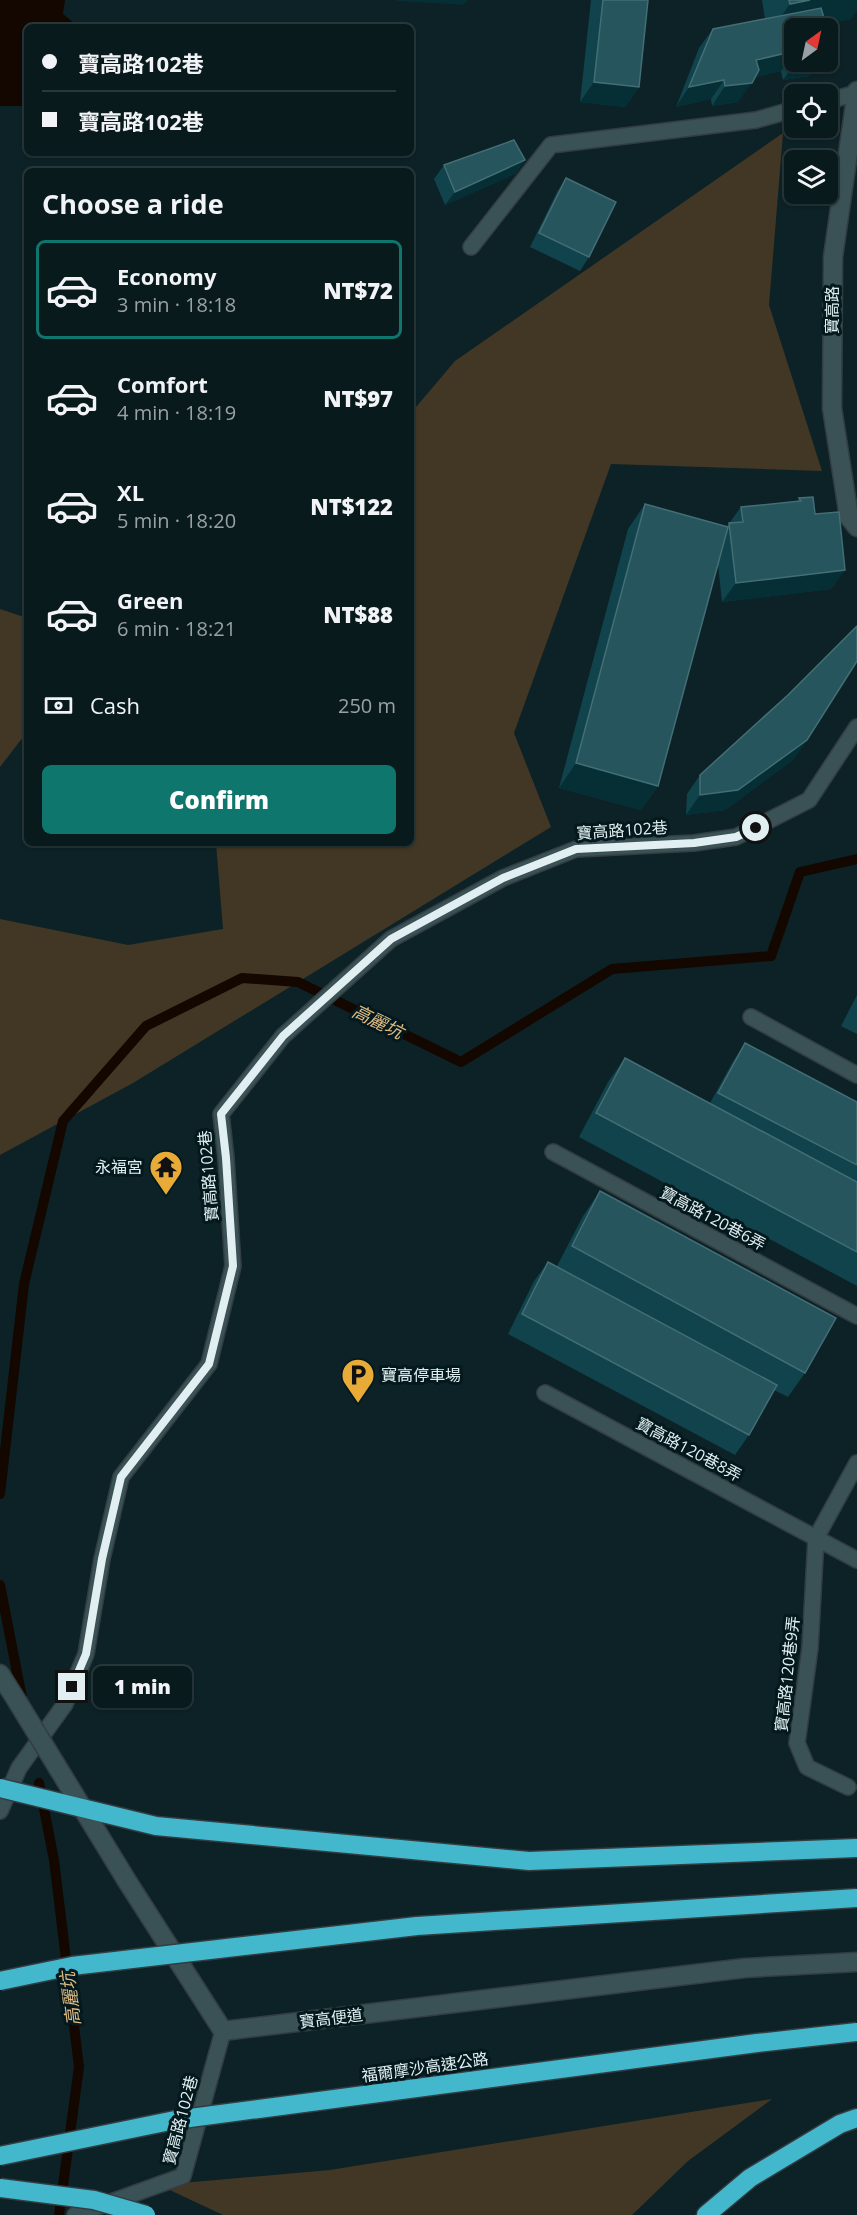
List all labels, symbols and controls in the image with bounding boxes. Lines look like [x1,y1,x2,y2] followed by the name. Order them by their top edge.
[784,18,838,72] north arrow
[784,18,838,204] map controls
[78,48,204,78] text: 寶高路102巷
[784,84,838,138] button: locate
[78,106,204,136] text: 寶高路102巷
[784,150,838,204] button: layers
[42,185,224,222] text: Choose a ride
[117,261,216,291] text: Economy
[45,263,99,317] icon: car
[323,275,393,305] text: NT$72
[821,286,843,334] street label: 寶高路
[117,291,236,318] text: 3 min · 18:18
[117,369,208,399] text: Comfort
[45,371,99,425] icon: car
[323,383,393,413] text: NT$97
[117,399,236,426] text: 4 min · 18:19
[117,477,144,507] text: XL
[45,479,99,533] icon: car
[310,491,393,521] text: NT$122
[117,507,236,534] text: 5 min · 18:20
[117,585,183,615] text: Green
[45,587,99,641] icon: car
[323,599,393,629] text: NT$88
[117,615,236,642] text: 6 min · 18:21
[42,689,75,722] icon: cash
[90,690,140,720] text: Cash
[338,692,396,719] text: 250 m
[42,765,396,834] button: Confirm
[742,814,769,841] route start
[576,816,668,844] street label: 寶高路102巷
[348,998,410,1045] water label: 高麗坑
[193,1129,223,1223] street label: 寶高路102巷
[148,1149,184,1196] temple icon: 永福宮
[95,1156,143,1178] place label: 永福宮
[656,1181,770,1255] street label: 寶高路120巷6弄
[340,1357,376,1404] parking icon: 寶高停車場
[381,1364,461,1386] place label: 寶高停車場
[632,1412,746,1486] street label: 寶高路120巷8弄
[770,1615,804,1733] street label: 寶高路120巷9弄
[93,1666,192,1708] callout: 1 min
[58,1673,85,1700] route end
[114,1673,171,1700] text: 1 min
[54,1968,85,2027] water label: 高麗坑
[298,2003,364,2033] street label: 寶高便道
[360,2047,490,2087] street label: 福爾摩沙高速公路
[158,2073,202,2167] street label: 寶高路102巷

